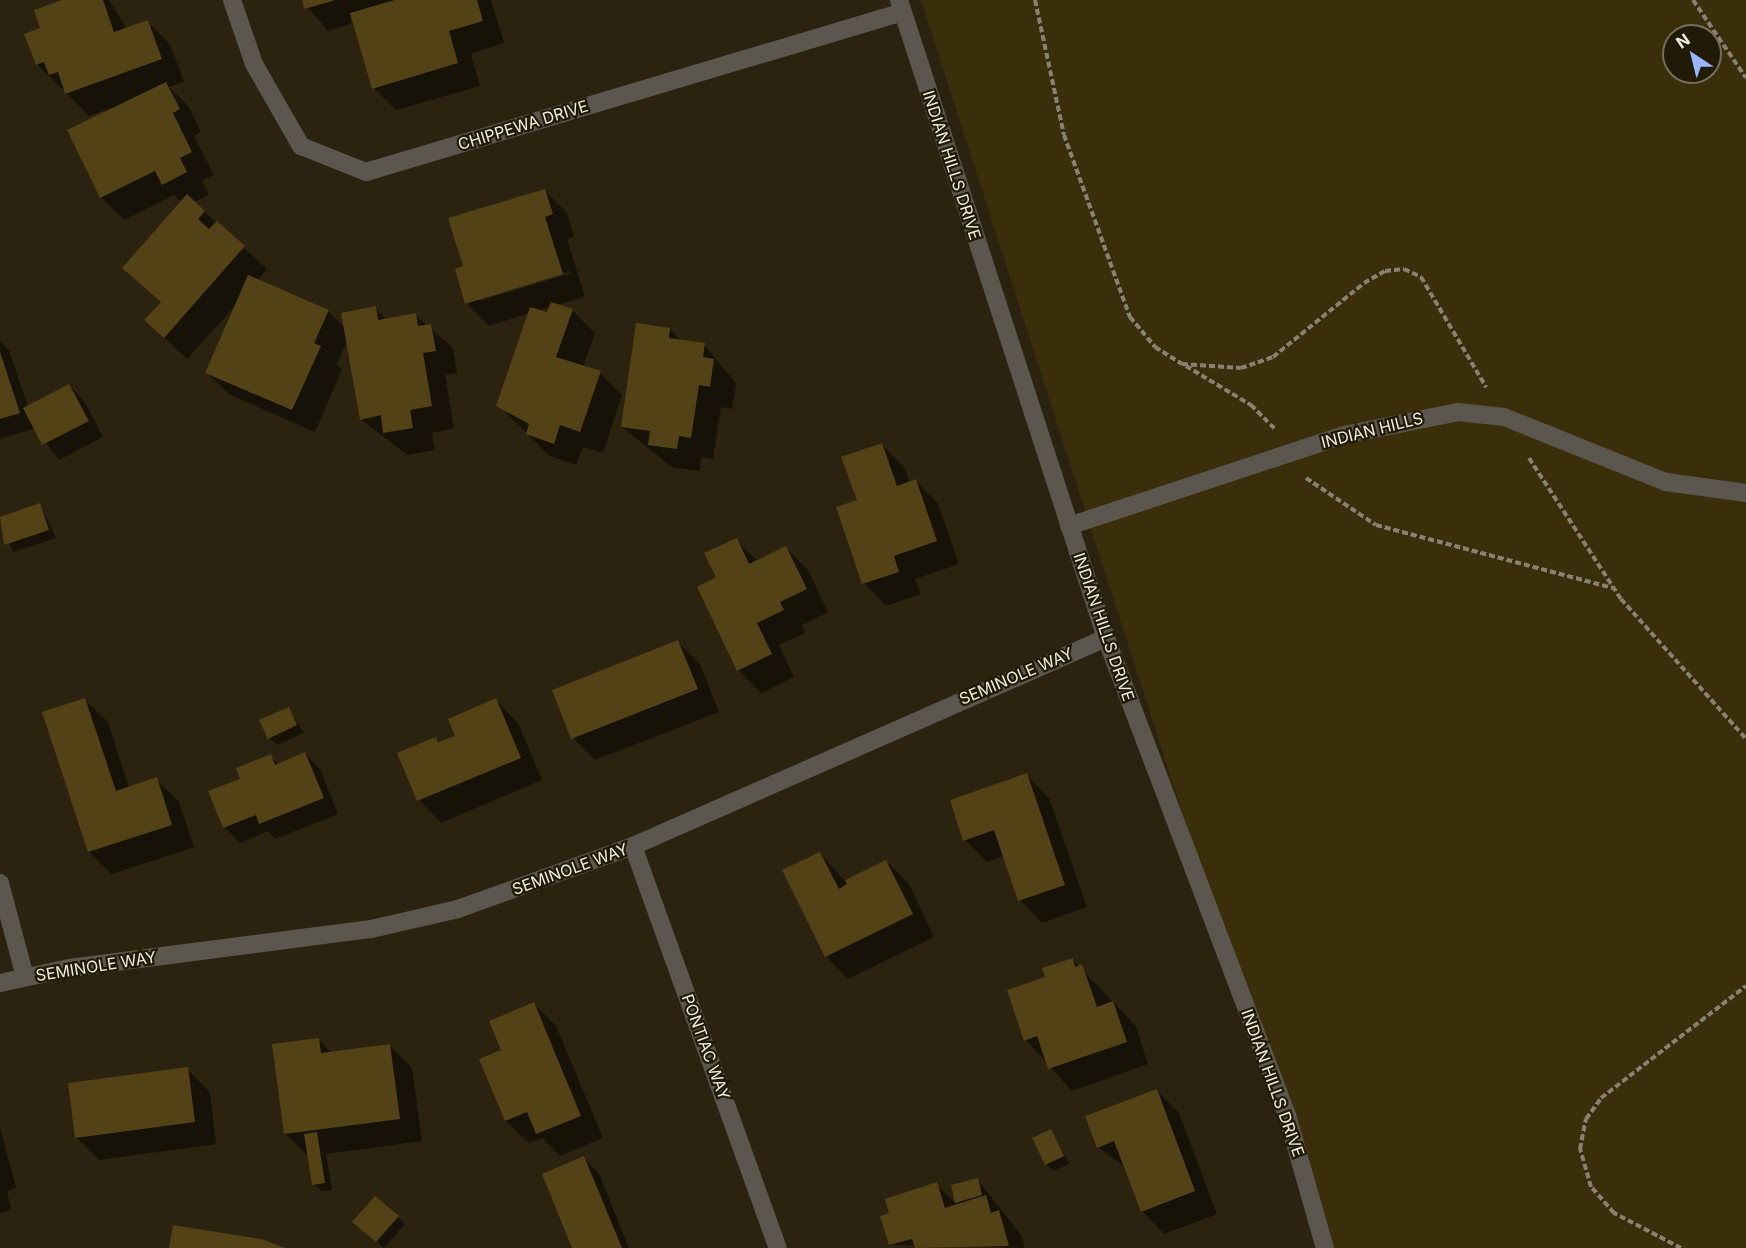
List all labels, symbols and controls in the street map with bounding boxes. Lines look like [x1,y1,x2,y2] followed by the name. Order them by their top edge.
[1662,24,1722,84] north arrow
[1672,29,1694,53] text: N
[919,88,985,242] street label: INDIAN HILLS DRIVE
[456,96,590,154] street label: CHIPPEWA DRIVE
[1319,408,1425,452] street label: INDIAN HILLS
[1070,550,1138,704] street label: INDIAN HILLS DRIVE
[956,643,1076,709] street label: SEMINOLE WAY
[510,839,630,899] street label: SEMINOLE WAY
[34,947,158,985] street label: SEMINOLE WAY
[678,991,734,1103] street label: PONTIAC WAY
[1237,1007,1309,1159] street label: INDIAN HILLS DRIVE

